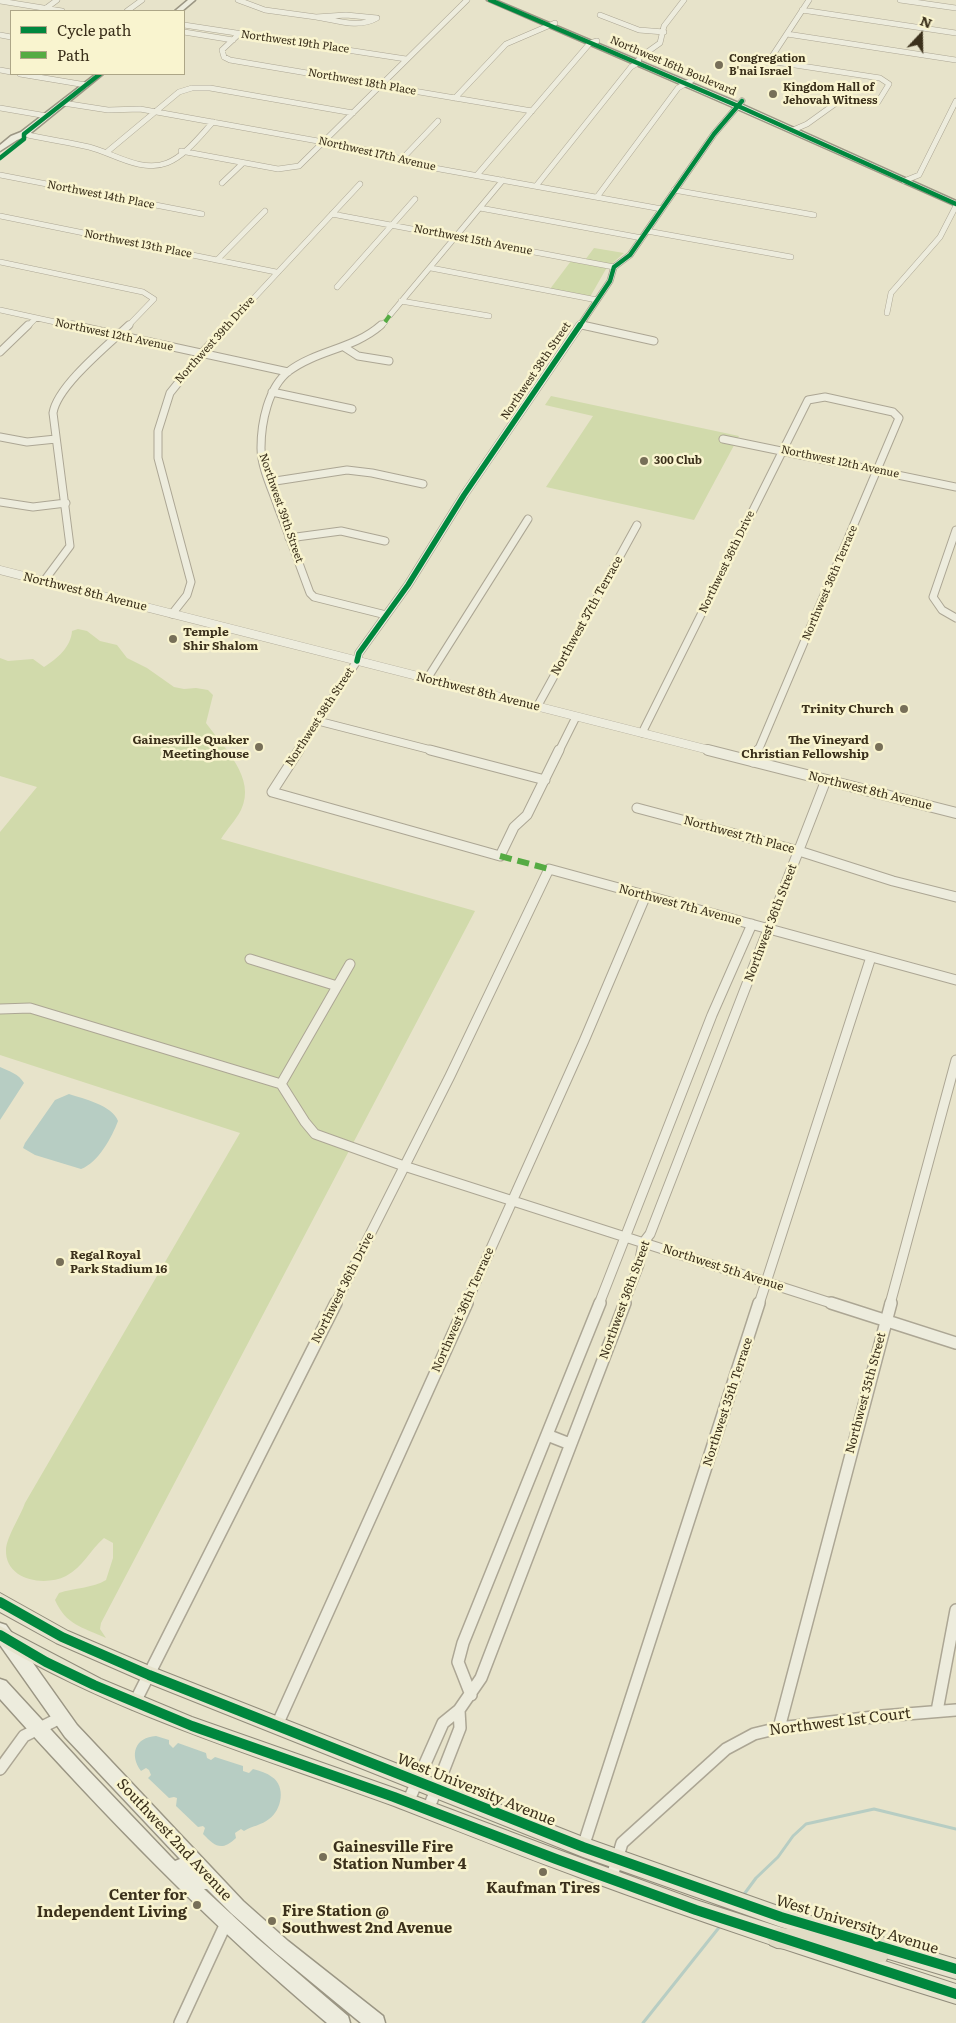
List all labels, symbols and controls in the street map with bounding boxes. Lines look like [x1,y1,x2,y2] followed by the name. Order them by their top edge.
[10,10,185,75] legend
[896,10,946,60] north arrow
[917,10,935,32] text: N
[57,18,131,41] text: Cycle path
[240,28,350,56] street label: Northwest 19th Place
[608,33,738,99] street label: Northwest 16th Boulevard
[57,43,90,66] text: Path
[729,52,806,78] place label: Congregation B'nai Israel
[713,59,725,71] marker: Congregation B'nai Israel
[307,66,417,98] street label: Northwest 18th Place
[783,81,877,107] place label: Kingdom Hall of Jehovah Witness
[767,88,779,100] marker: Kingdom Hall of Jehovah Witness
[317,134,437,174] street label: Northwest 17th Avenue
[46,178,156,212] street label: Northwest 14th Place
[413,222,533,258] street label: Northwest 15th Avenue
[83,227,193,261] street label: Northwest 13th Place
[172,294,258,386] street label: Northwest 39th Drive
[54,316,174,354] street label: Northwest 12th Avenue
[498,320,574,422] street label: Northwest 38th Street
[780,443,900,481] street label: Northwest 12th Avenue
[256,452,306,564] street label: Northwest 39th Street
[654,454,702,468] place label: 300 Club
[638,455,650,467] marker: 300 Club
[696,509,758,615] street label: Northwest 36th Drive
[800,523,860,643] street label: Northwest 36th Terrace
[548,554,626,678] street label: Northwest 37th Terrace
[22,570,148,614] street label: Northwest 8th Avenue
[183,625,258,653] place label: Temple Shir Shalom
[167,633,179,645] marker: Temple Shir Shalom
[283,665,357,769] street label: Northwest 38th Street
[415,670,541,714] street label: Northwest 8th Avenue
[801,702,894,716] place label: Trinity Church
[898,703,910,715] marker: Trinity Church
[132,733,249,761] place label: Gainesville Quaker Meetinghouse
[741,733,869,761] place label: The Vineyard Christian Fellowship
[253,741,265,753] marker: Gainesville Quaker Meetinghouse
[873,741,885,753] marker: The Vineyard Christian Fellowship
[807,769,933,813] street label: Northwest 8th Avenue
[682,813,796,857] street label: Northwest 7th Place
[742,862,800,984] street label: Northwest 36th Street
[617,882,743,928] street label: Northwest 7th Avenue
[309,1230,377,1346] street label: Northwest 36th Drive
[597,1239,653,1361] street label: Northwest 36th Street
[661,1242,785,1294] street label: Northwest 5th Avenue
[429,1245,497,1375] street label: Northwest 36th Terrace
[70,1248,167,1276] place label: Regal Royal Park Stadium 16
[54,1256,66,1268] marker: Regal Royal Park Stadium 16
[843,1331,889,1455] street label: Northwest 35th Street
[700,1336,756,1468] street label: Northwest 35th Terrace
[768,1704,912,1740] street label: Northwest 1st Court
[394,1750,558,1830] street label: West University Avenue
[113,1775,235,1905] street label: Southwest 2nd Avenue
[333,1839,467,1874] place label: Gainesville Fire Station Number 4
[317,1851,329,1863] marker: Gainesville Fire Station Number 4
[537,1866,549,1878] marker: Kaufman Tires
[486,1880,600,1898] place label: Kaufman Tires
[37,1887,187,1922] place label: Center for Independent Living
[773,1892,941,1958] street label: West University Avenue
[191,1899,203,1911] marker: Center for Independent Living
[282,1903,452,1938] place label: Fire Station @ Southwest 2nd Avenue
[266,1915,278,1927] marker: Fire Station @ Southwest 2nd Avenue

